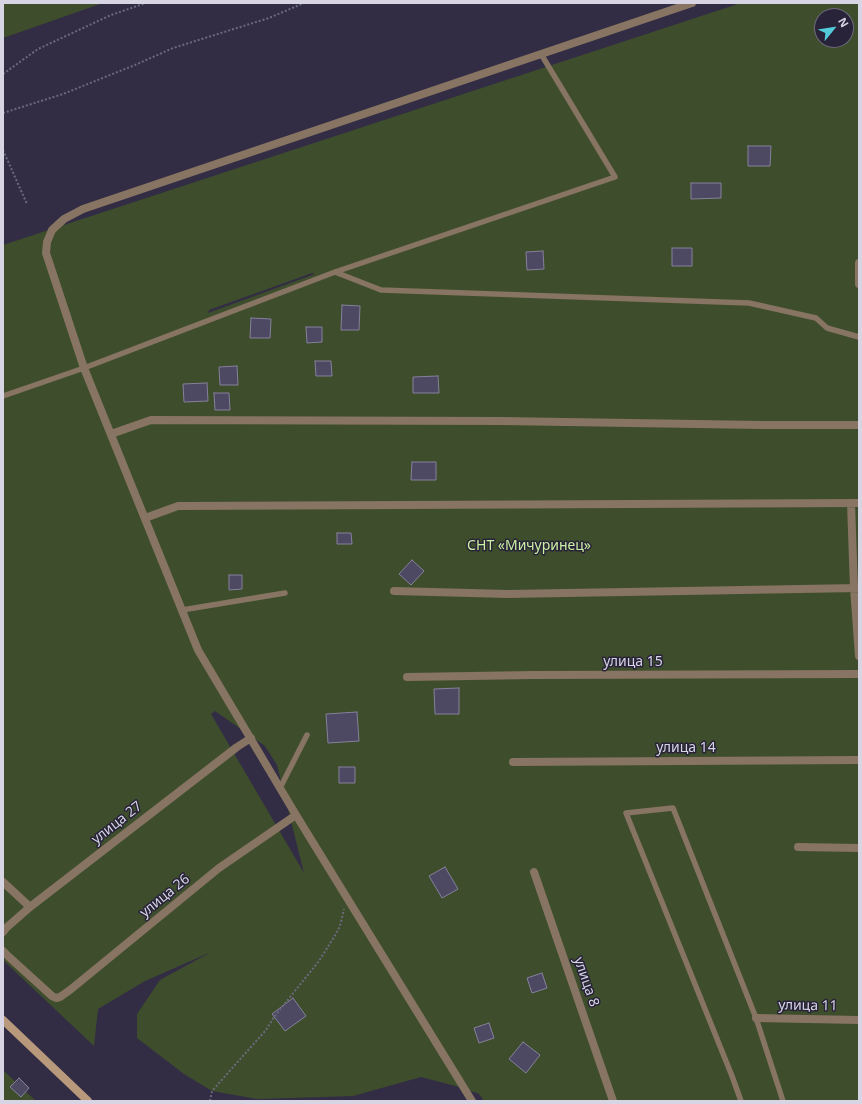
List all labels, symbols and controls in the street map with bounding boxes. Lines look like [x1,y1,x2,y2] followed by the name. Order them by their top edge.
[814,8,854,48] north arrow
[835,15,853,30] text: N
[467,538,591,554] park label: СНТ «Мичуринец»
[603,654,663,670] street label: улица 15
[656,740,716,756] street label: улица 14
[88,798,146,848] street label: улица 27
[137,871,193,921] street label: улица 26
[570,955,602,1009] street label: улица 8
[778,997,838,1015] street label: улица 11

